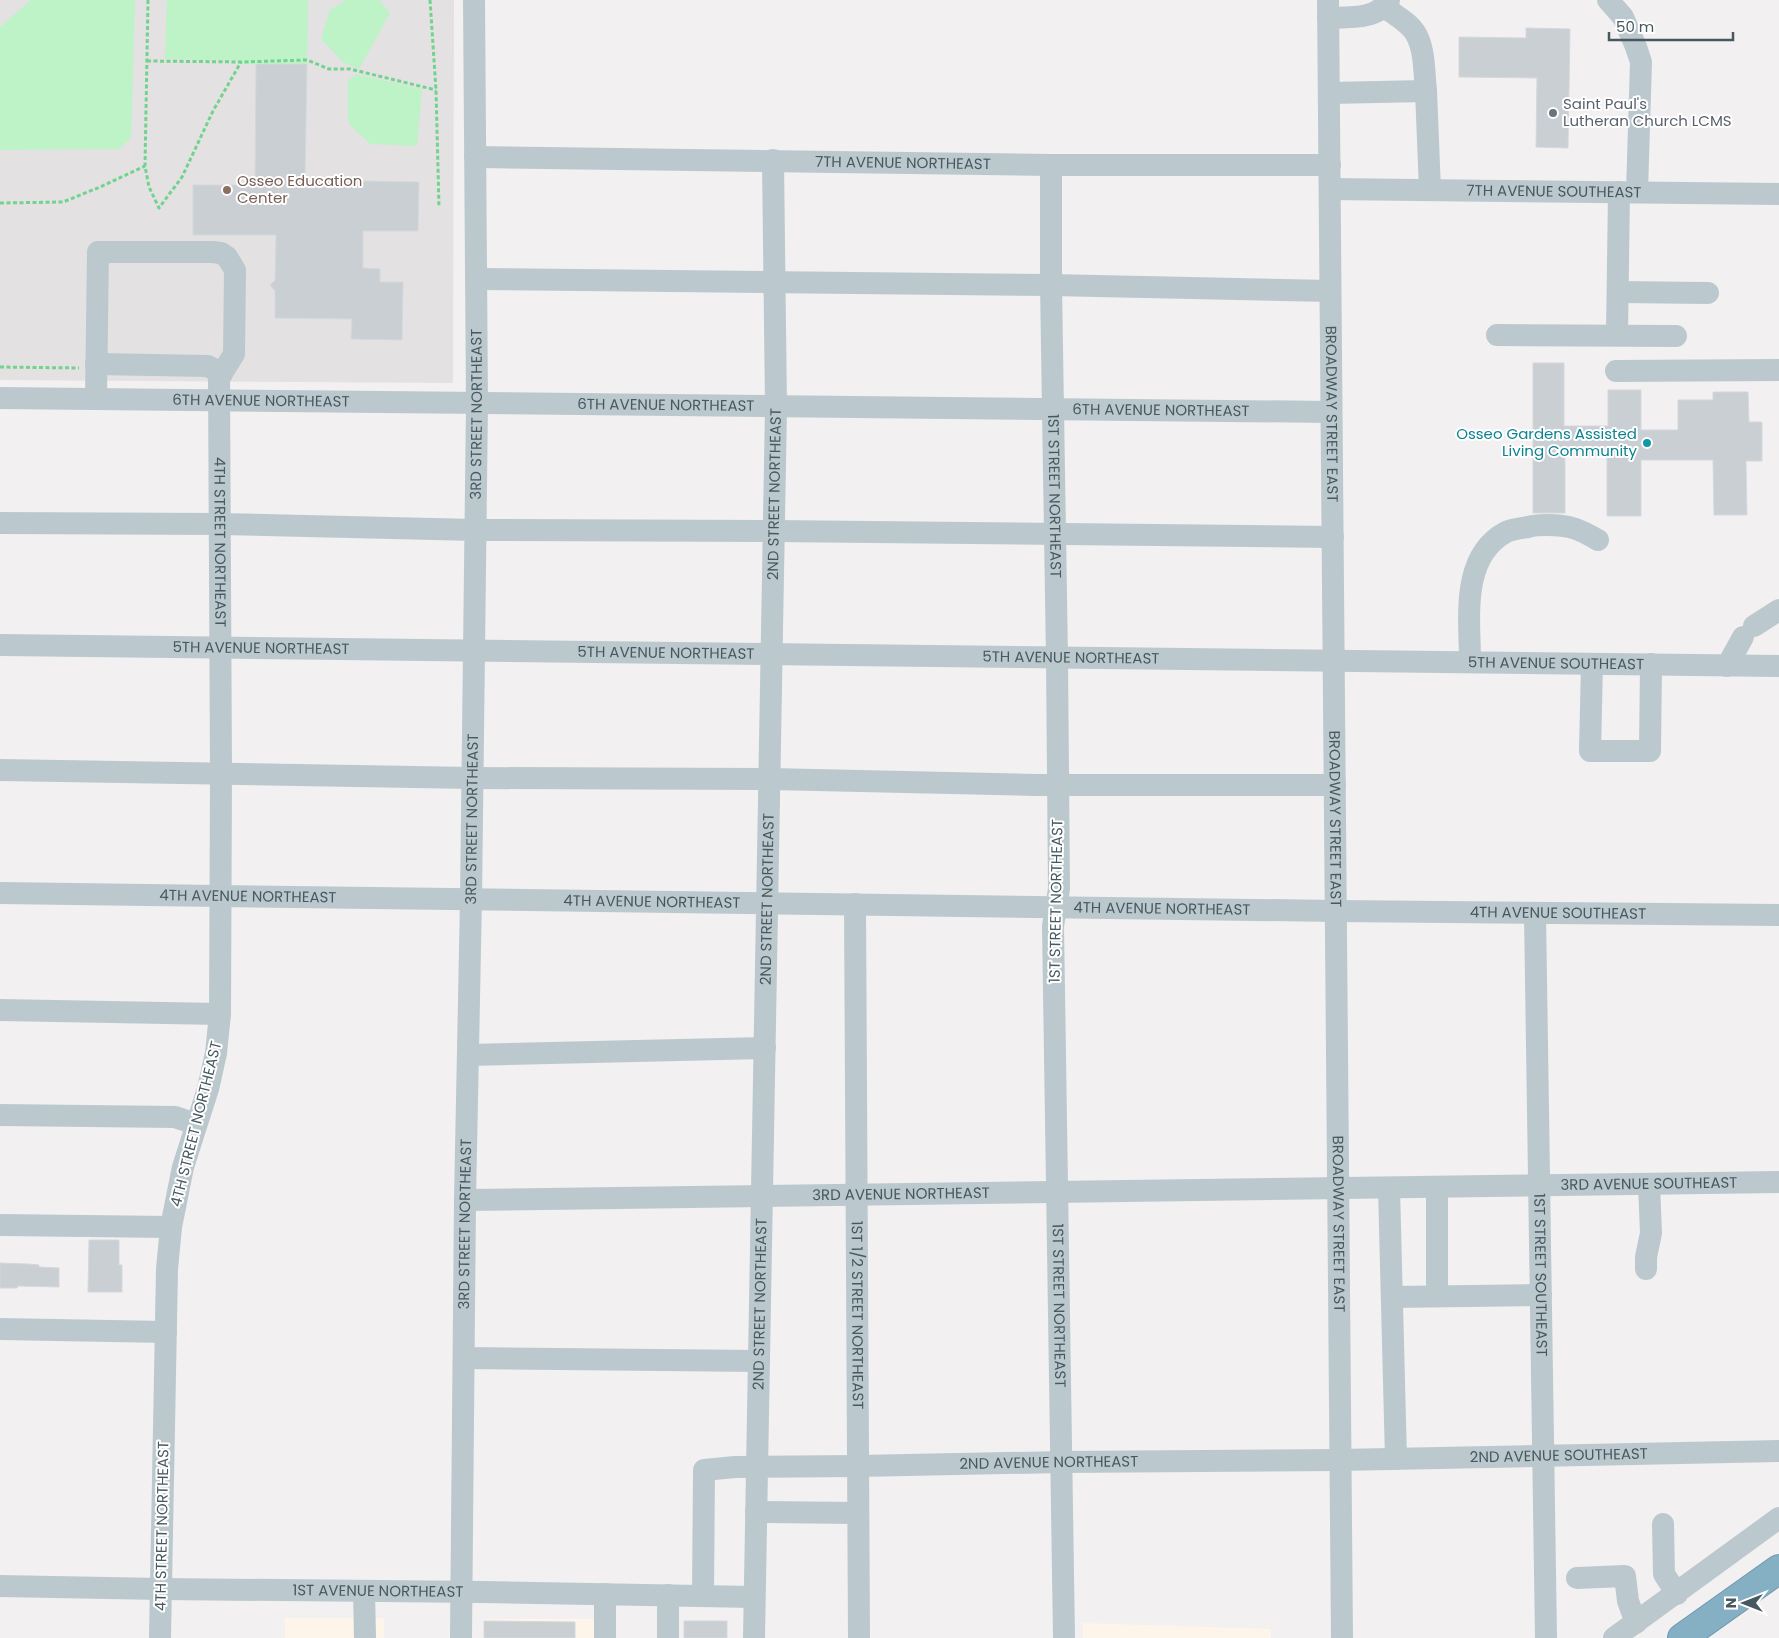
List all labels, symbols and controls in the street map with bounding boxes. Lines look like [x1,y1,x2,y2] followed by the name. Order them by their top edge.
[1609,10,1733,42] scale bar
[1616,16,1654,37] text: 50 m
[1563,93,1732,131] place label: Saint Paul's Lutheran Church LCMS
[1547,107,1559,119] marker: Saint Paul's Lutheran Church LCMS
[815,151,991,174] street label: 7TH AVENUE NORTHEAST
[237,170,362,208] place label: Osseo Education Center
[1466,180,1642,202] street label: 7TH AVENUE SOUTHEAST
[221,184,233,196] marker: Osseo Education Center
[1321,326,1343,502] street label: BROADWAY STREET EAST
[465,329,487,500] street label: 3RD STREET NORTHEAST
[172,389,350,412] street label: 6TH AVENUE NORTHEAST
[577,393,755,416] street label: 6TH AVENUE NORTHEAST
[1072,398,1250,421] street label: 6TH AVENUE NORTHEAST
[762,408,786,580] street label: 2ND STREET NORTHEAST
[1043,414,1067,578] street label: 1ST STREET NORTHEAST
[1456,423,1638,461] place label: Osseo Gardens Assisted Living Community
[1641,437,1653,449] marker: Osseo Gardens Assisted Living Community
[209,457,231,627] street label: 4TH STREET NORTHEAST
[172,636,350,659] street label: 5TH AVENUE NORTHEAST
[577,641,755,664] street label: 5TH AVENUE NORTHEAST
[982,646,1160,669] street label: 5TH AVENUE NORTHEAST
[1468,651,1644,674] street label: 5TH AVENUE SOUTHEAST
[1324,730,1347,907] street label: BROADWAY STREET EAST
[460,733,483,905] street label: 3RD STREET NORTHEAST
[755,813,779,985] street label: 2ND STREET NORTHEAST
[1044,819,1067,983] street label: 1ST STREET NORTHEAST
[159,884,337,908] street label: 4TH AVENUE NORTHEAST
[563,890,741,913] street label: 4TH AVENUE NORTHEAST
[1073,896,1251,920] street label: 4TH AVENUE NORTHEAST
[1470,901,1646,924] street label: 4TH AVENUE SOUTHEAST
[165,1039,226,1209] street label: 4TH STREET NORTHEAST
[1328,1135,1350,1312] street label: BROADWAY STREET EAST
[453,1138,476,1310] street label: 3RD STREET NORTHEAST
[1560,1172,1738,1195] street label: 3RD AVENUE SOUTHEAST
[812,1182,990,1205] street label: 3RD AVENUE NORTHEAST
[1529,1193,1553,1357] street label: 1ST STREET SOUTHEAST
[747,1218,772,1390] street label: 2ND STREET NORTHEAST
[847,1221,869,1409] street label: 1ST 1/2 STREET NORTHEAST
[1048,1223,1071,1388] street label: 1ST STREET NORTHEAST
[150,1441,173,1611] street label: 4TH STREET NORTHEAST
[1469,1443,1648,1467] street label: 2ND AVENUE SOUTHEAST
[959,1450,1138,1474] street label: 2ND AVENUE NORTHEAST
[1719,1578,1769,1628] north arrow
[292,1579,464,1602] street label: 1ST AVENUE NORTHEAST
[1721,1598,1741,1608] text: N

